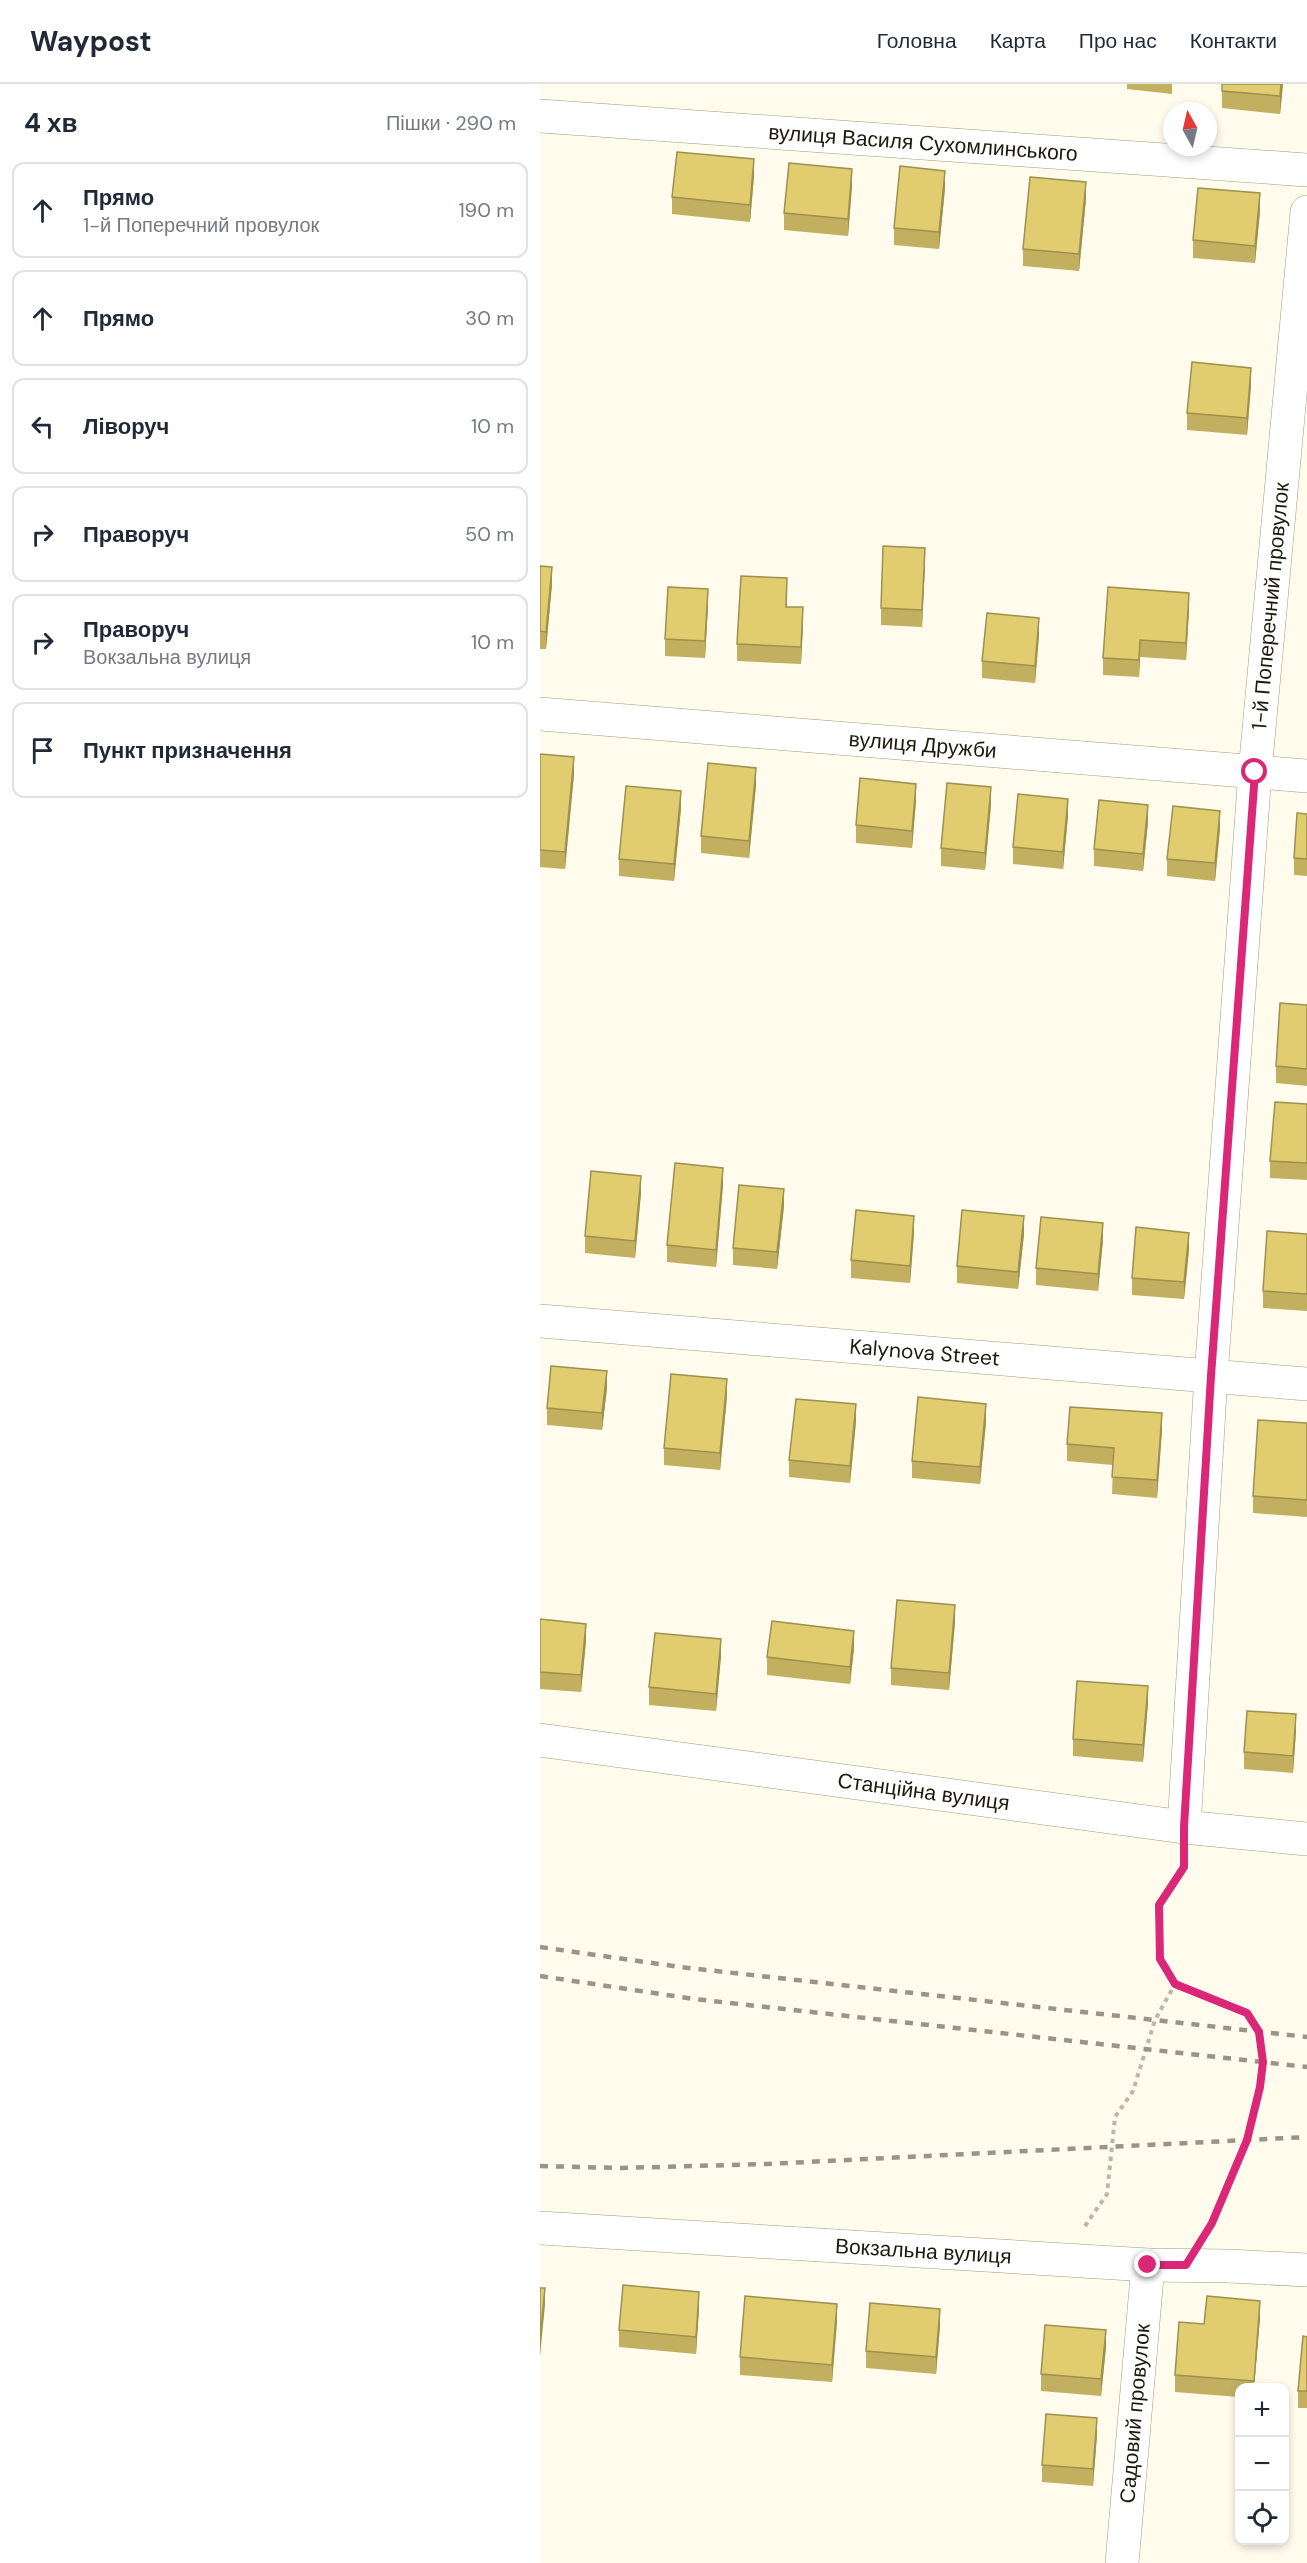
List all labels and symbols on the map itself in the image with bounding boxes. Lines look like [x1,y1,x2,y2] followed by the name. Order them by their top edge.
[1163,102,1217,156] north arrow
[767,118,1079,168] street label: вулиця Василя Сухомлинського
[1245,480,1296,731] street label: 1-й Поперечний провулок
[848,725,998,765] street label: вулиця Дружби
[1241,758,1267,784] route start
[848,1332,1001,1373] street label: Kalynova Street
[836,1766,1011,1817] street label: Станційна вулиця
[834,2232,1012,2271] street label: Вокзальна вулиця
[1134,2251,1160,2277] route end
[1113,2322,1157,2505] street label: Садовий провулок

